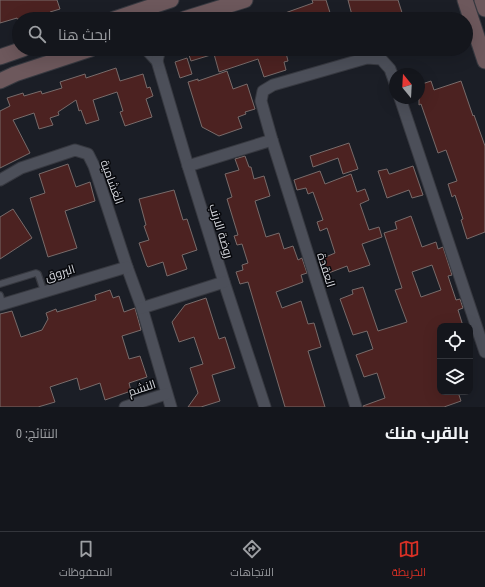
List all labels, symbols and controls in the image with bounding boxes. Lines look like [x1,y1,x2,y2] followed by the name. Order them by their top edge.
[12,12,473,56] search box
[26,23,48,45] icon: search
[58,24,112,45] text: ابحث هنا
[389,68,425,104] north arrow
[97,158,127,206] street label: الغشامية
[205,202,237,260] street label: روضة الارنب
[313,251,339,289] street label: العقدة
[43,261,77,285] street label: البروق
[437,323,473,395] map controls
[437,323,473,359] button: locate
[437,359,473,395] button: layers
[126,376,158,400] street label: النشم
[385,421,469,444] text: بالقرب منك
[16,425,58,442] text: النتائج: 0
[59,538,112,582] tab: المحفوظات
[230,538,274,582] tab: الاتجاهات
[392,538,426,582] tab: الخريطة

